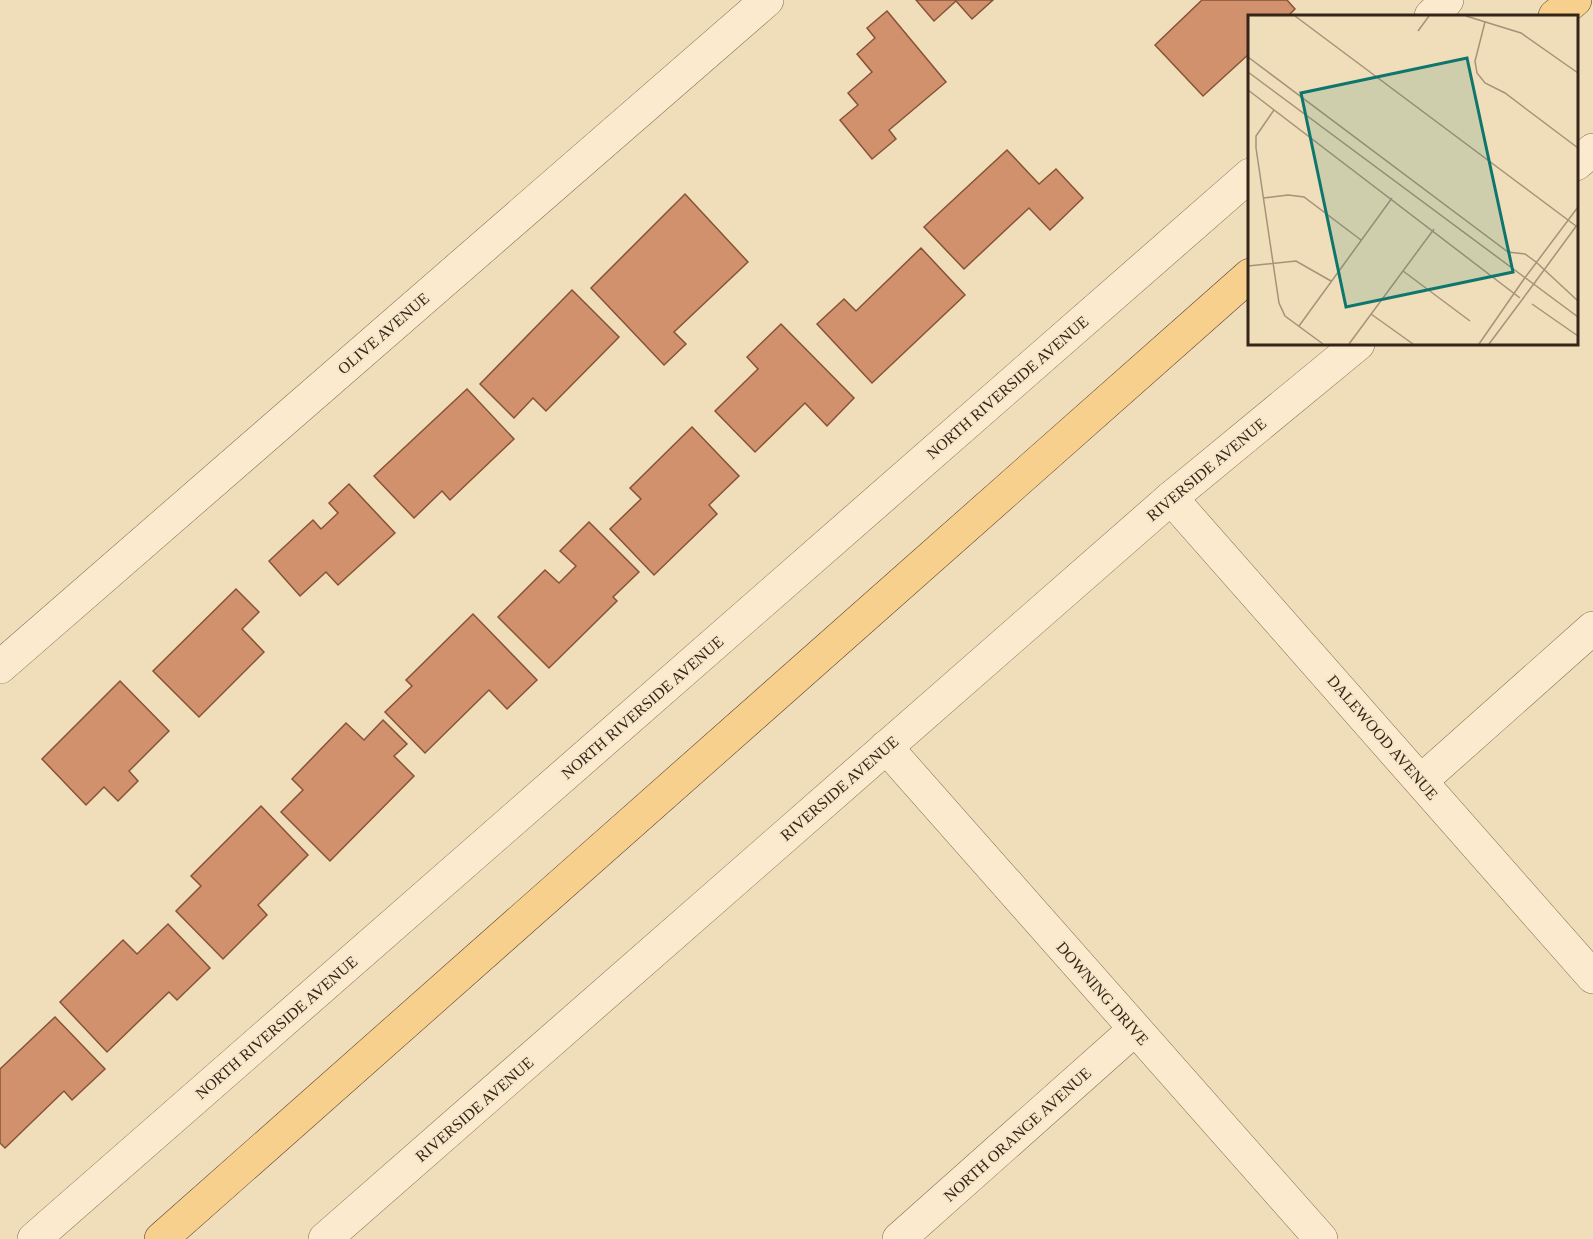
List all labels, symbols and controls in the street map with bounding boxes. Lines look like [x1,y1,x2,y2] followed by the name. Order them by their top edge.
[1248,15,1578,345] inset map
[334,289,432,377] street label: OLIVE AVENUE
[923,313,1092,462] street label: NORTH RIVERSIDE AVENUE
[1143,415,1269,524] street label: RIVERSIDE AVENUE
[558,633,727,782] street label: NORTH RIVERSIDE AVENUE
[1324,672,1441,803] street label: DALEWOOD AVENUE
[777,733,902,844] street label: RIVERSIDE AVENUE
[1053,938,1152,1048] street label: DOWNING DRIVE
[192,953,361,1102] street label: NORTH RIVERSIDE AVENUE
[412,1054,537,1165] street label: RIVERSIDE AVENUE
[940,1064,1094,1205] street label: NORTH ORANGE AVENUE

